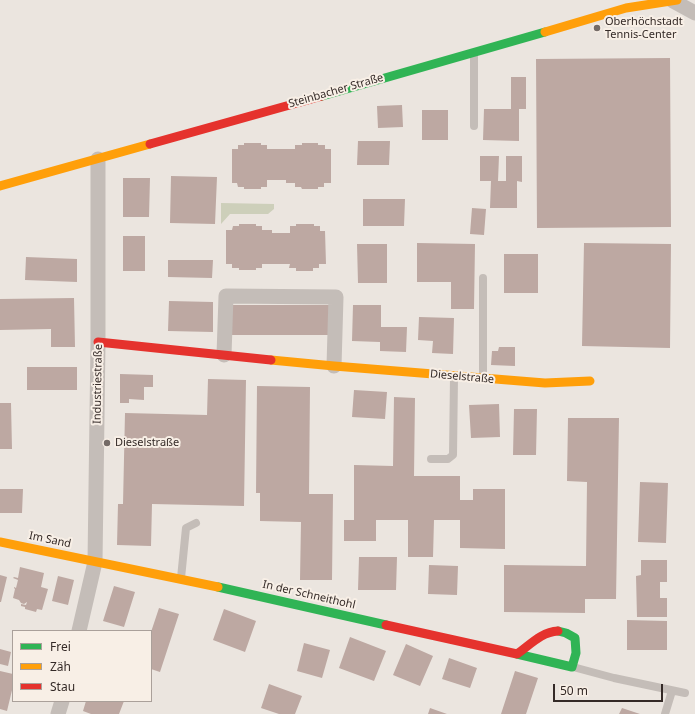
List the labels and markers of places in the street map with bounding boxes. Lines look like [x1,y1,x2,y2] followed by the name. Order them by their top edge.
[605,15,683,41] place label: Oberhöchstadt Tennis-Center
[592,23,602,33] marker: Oberhöchstadt Tennis-Center
[115,436,179,450] place label: Dieselstraße
[102,438,112,448] marker: Dieselstraße

